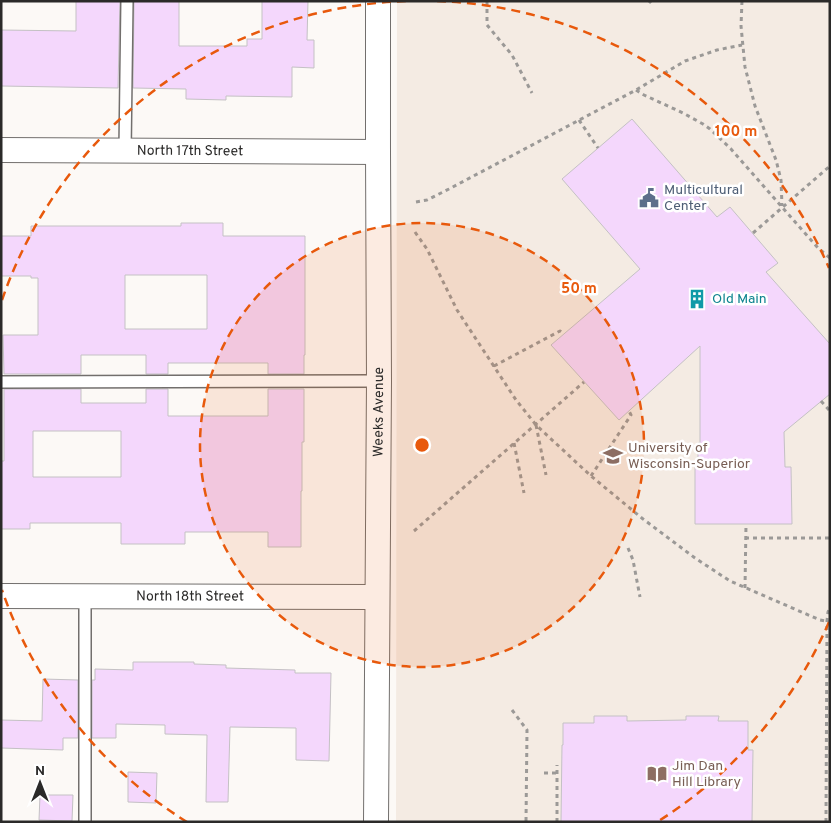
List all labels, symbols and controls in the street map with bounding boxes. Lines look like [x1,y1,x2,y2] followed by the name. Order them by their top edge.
[715,123,757,142] text: 100 m
[137,142,243,160] street label: North 17th Street
[664,182,743,215] place label: Multicultural Center
[638,187,660,209] public building icon: Multicultural Center
[561,280,597,299] text: 50 m
[686,288,708,310] building icon: Old Main
[712,291,767,308] place label: Old Main
[370,367,388,457] street label: Weeks Avenue
[413,436,431,454] centre of rings
[628,440,751,473] place label: University of Wisconsin-Superior
[602,445,624,467] school or university icon: University of Wisconsin-Superior
[136,588,244,605] street label: North 18th Street
[15,758,65,808] north arrow
[672,758,741,791] place label: Jim Dan Hill Library
[35,763,45,780] text: N
[646,763,668,785] library icon: Jim Dan Hill Library

